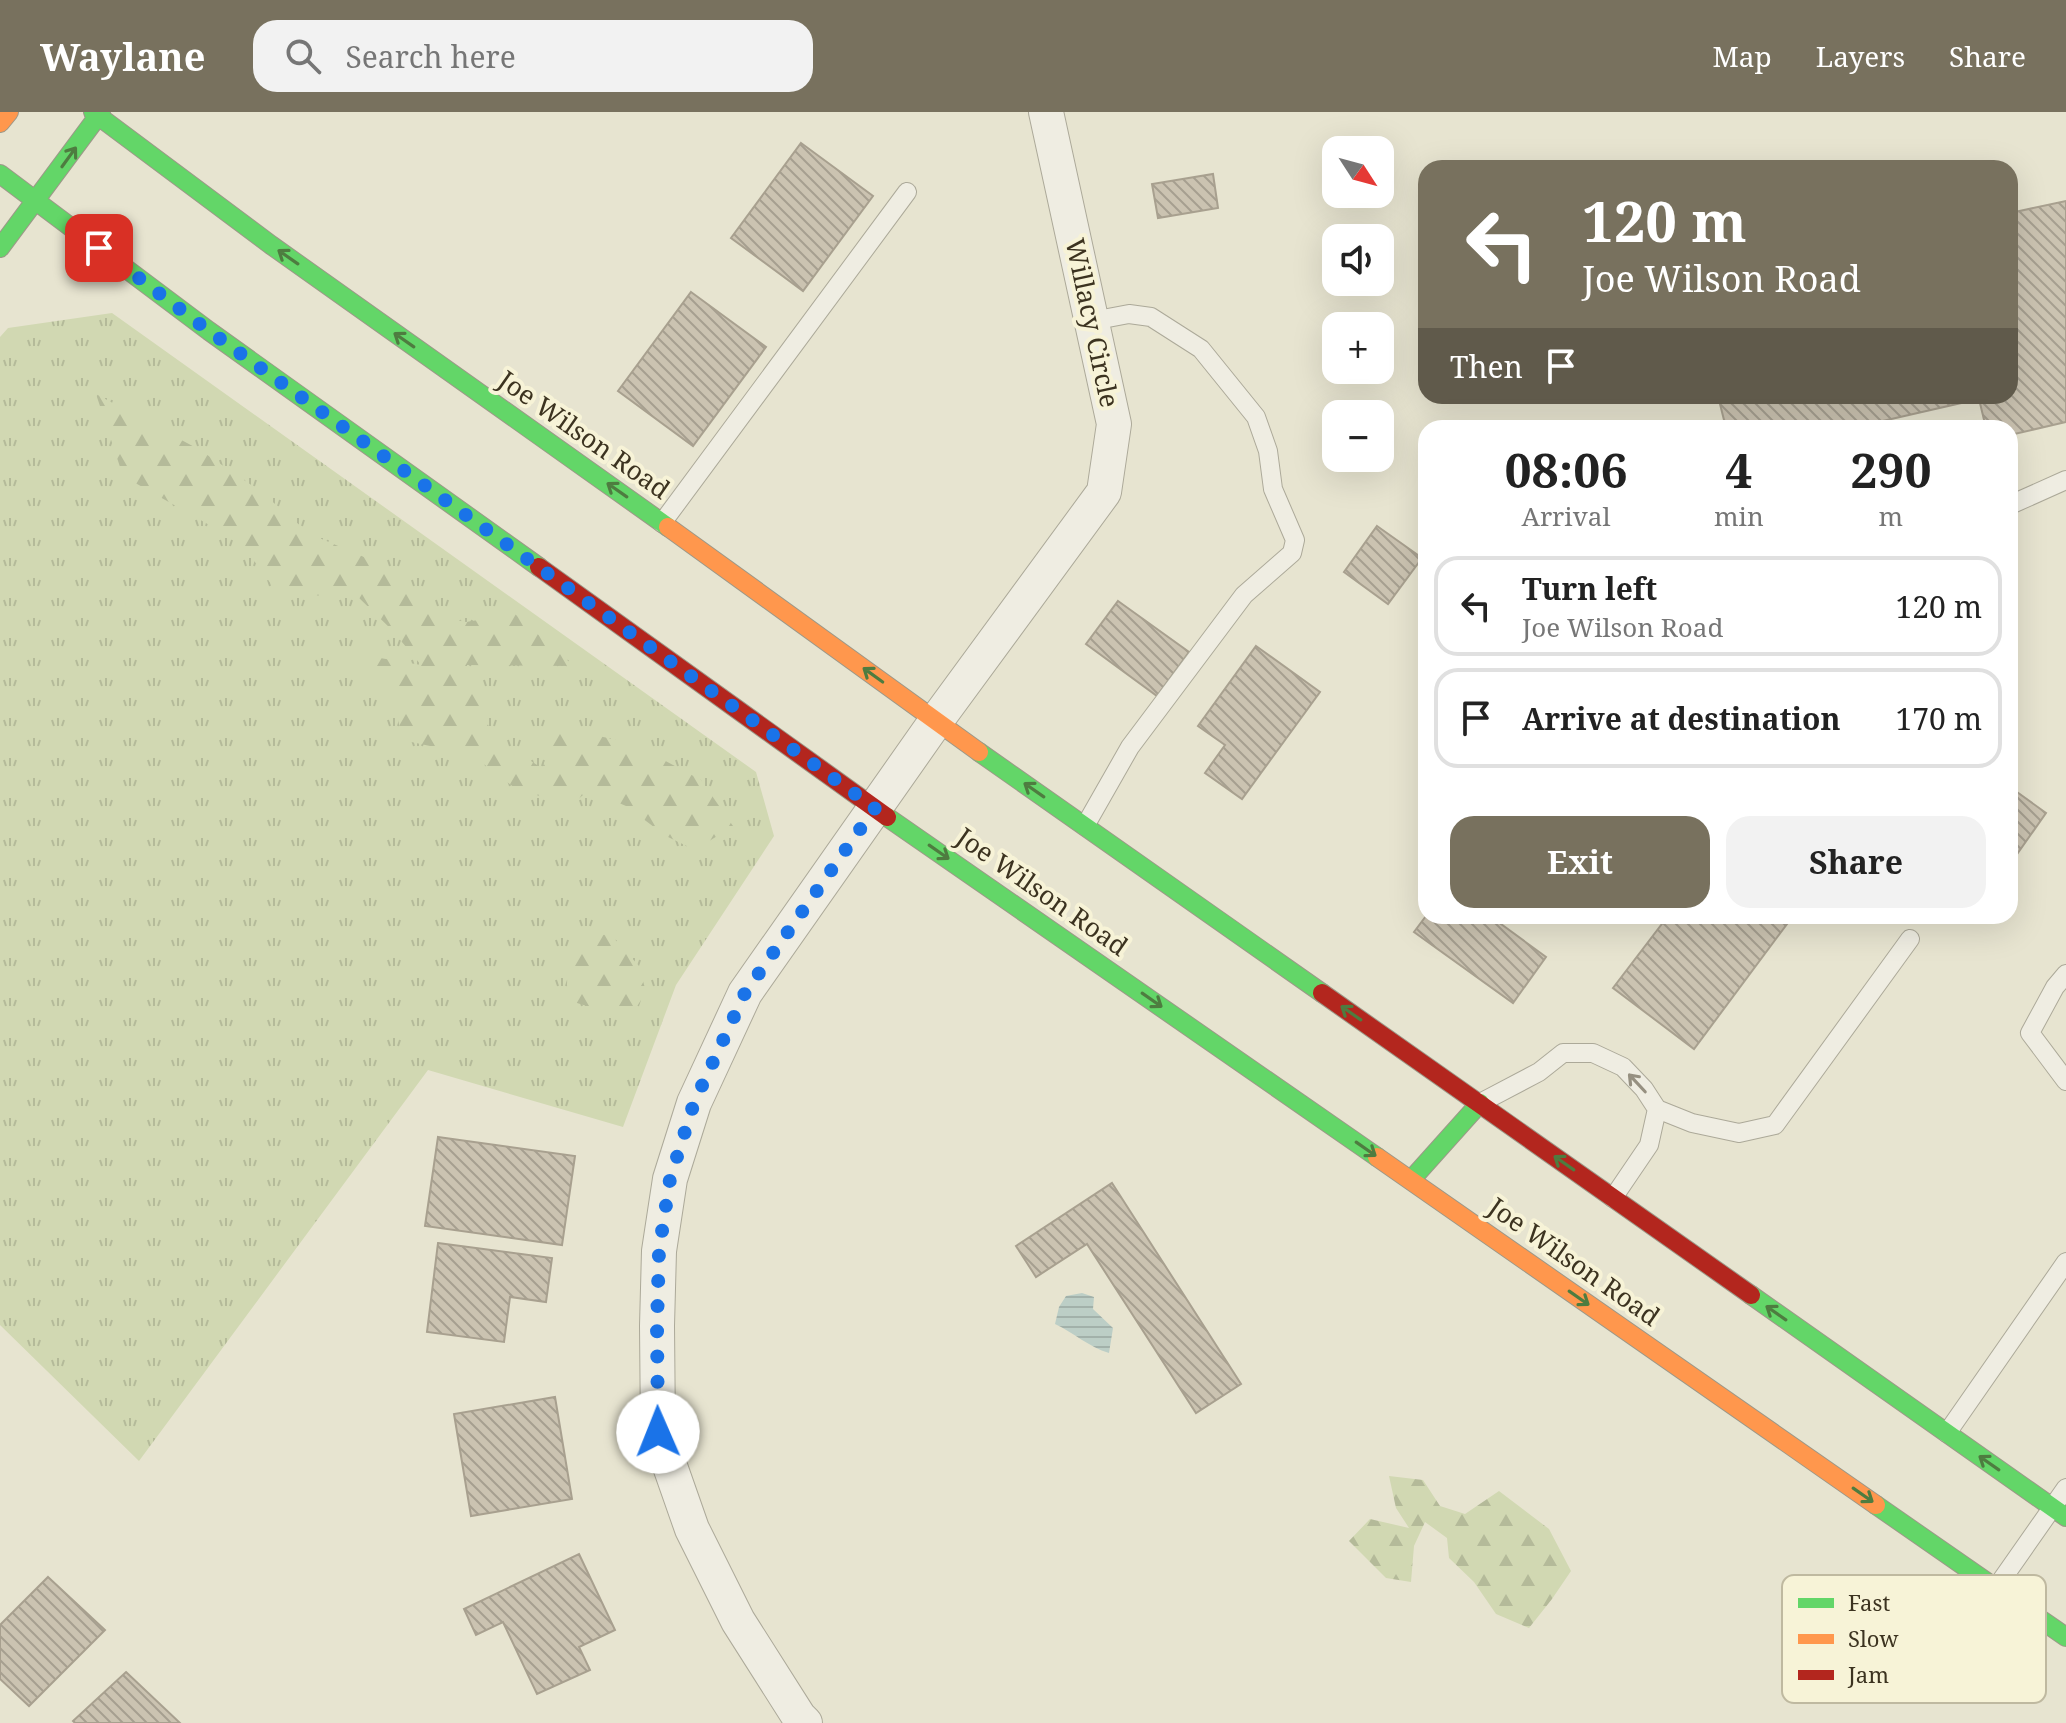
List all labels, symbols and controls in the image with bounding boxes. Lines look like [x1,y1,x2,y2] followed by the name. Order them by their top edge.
[253,20,813,92] search box
[40,30,205,82] text: Waylane
[281,34,325,78] icon: search
[345,36,516,77] text: Search here
[1713,37,1772,75] text: Map
[1816,37,1905,75] text: Layers
[1949,37,2026,75] text: Share
[1322,136,1394,208] north arrow
[1322,136,1394,472] map controls
[60,147,77,168] one-way arrow
[1582,182,1747,258] text: 120 m
[1450,192,1554,296] icon: left
[65,214,133,282] pin
[1322,224,1394,296] button: sound
[77,226,121,270] icon: arrive
[1058,235,1128,411] street label: Willacy Circle
[277,249,299,265] one-way arrow
[1582,254,1861,303] text: Joe Wilson Road
[1322,312,1394,384] button: +
[394,332,416,348] one-way arrow
[1539,344,1583,388] icon: arrive
[1450,346,1523,387] text: Then
[491,361,677,507] street label: Joe Wilson Road
[1322,400,1394,472] button: −
[1504,437,1628,502] text: 08:06
[1725,437,1752,502] text: 4
[1850,437,1932,502] text: 290
[606,482,628,498] one-way arrow
[1522,498,1610,534] text: Arrival
[1714,498,1764,534] text: min
[1879,498,1903,534] text: m
[1522,568,1657,609] text: Turn left
[1454,584,1498,628] icon: left
[1896,586,1982,627] text: 120 m
[1522,609,1723,645] text: Joe Wilson Road
[862,667,884,683] one-way arrow
[1454,696,1498,740] icon: arrive
[1522,698,1841,739] text: Arrive at destination
[1896,698,1982,739] text: 170 m
[1023,782,1045,798] one-way arrow
[1450,816,1710,908] button: Exit
[1726,816,1986,908] button: Share
[949,818,1135,964] street label: Joe Wilson Road
[927,844,949,860] one-way arrow
[1141,992,1163,1008] one-way arrow
[1341,1005,1363,1021] one-way arrow
[1629,1073,1647,1093] one-way arrow
[1354,1141,1376,1157] one-way arrow
[1553,1155,1575,1171] one-way arrow
[1481,1188,1667,1334] street label: Joe Wilson Road
[1568,1290,1590,1306] one-way arrow
[1766,1305,1788,1321] one-way arrow
[616,1390,700,1474] position arrow
[1978,1455,2000,1471] one-way arrow
[1851,1487,1873,1503] one-way arrow
[1782,1575,2046,1703] legend
[1848,1587,1890,1617] text: Fast
[1848,1623,1898,1653] text: Slow
[1847,1659,1889,1689] text: Jam

